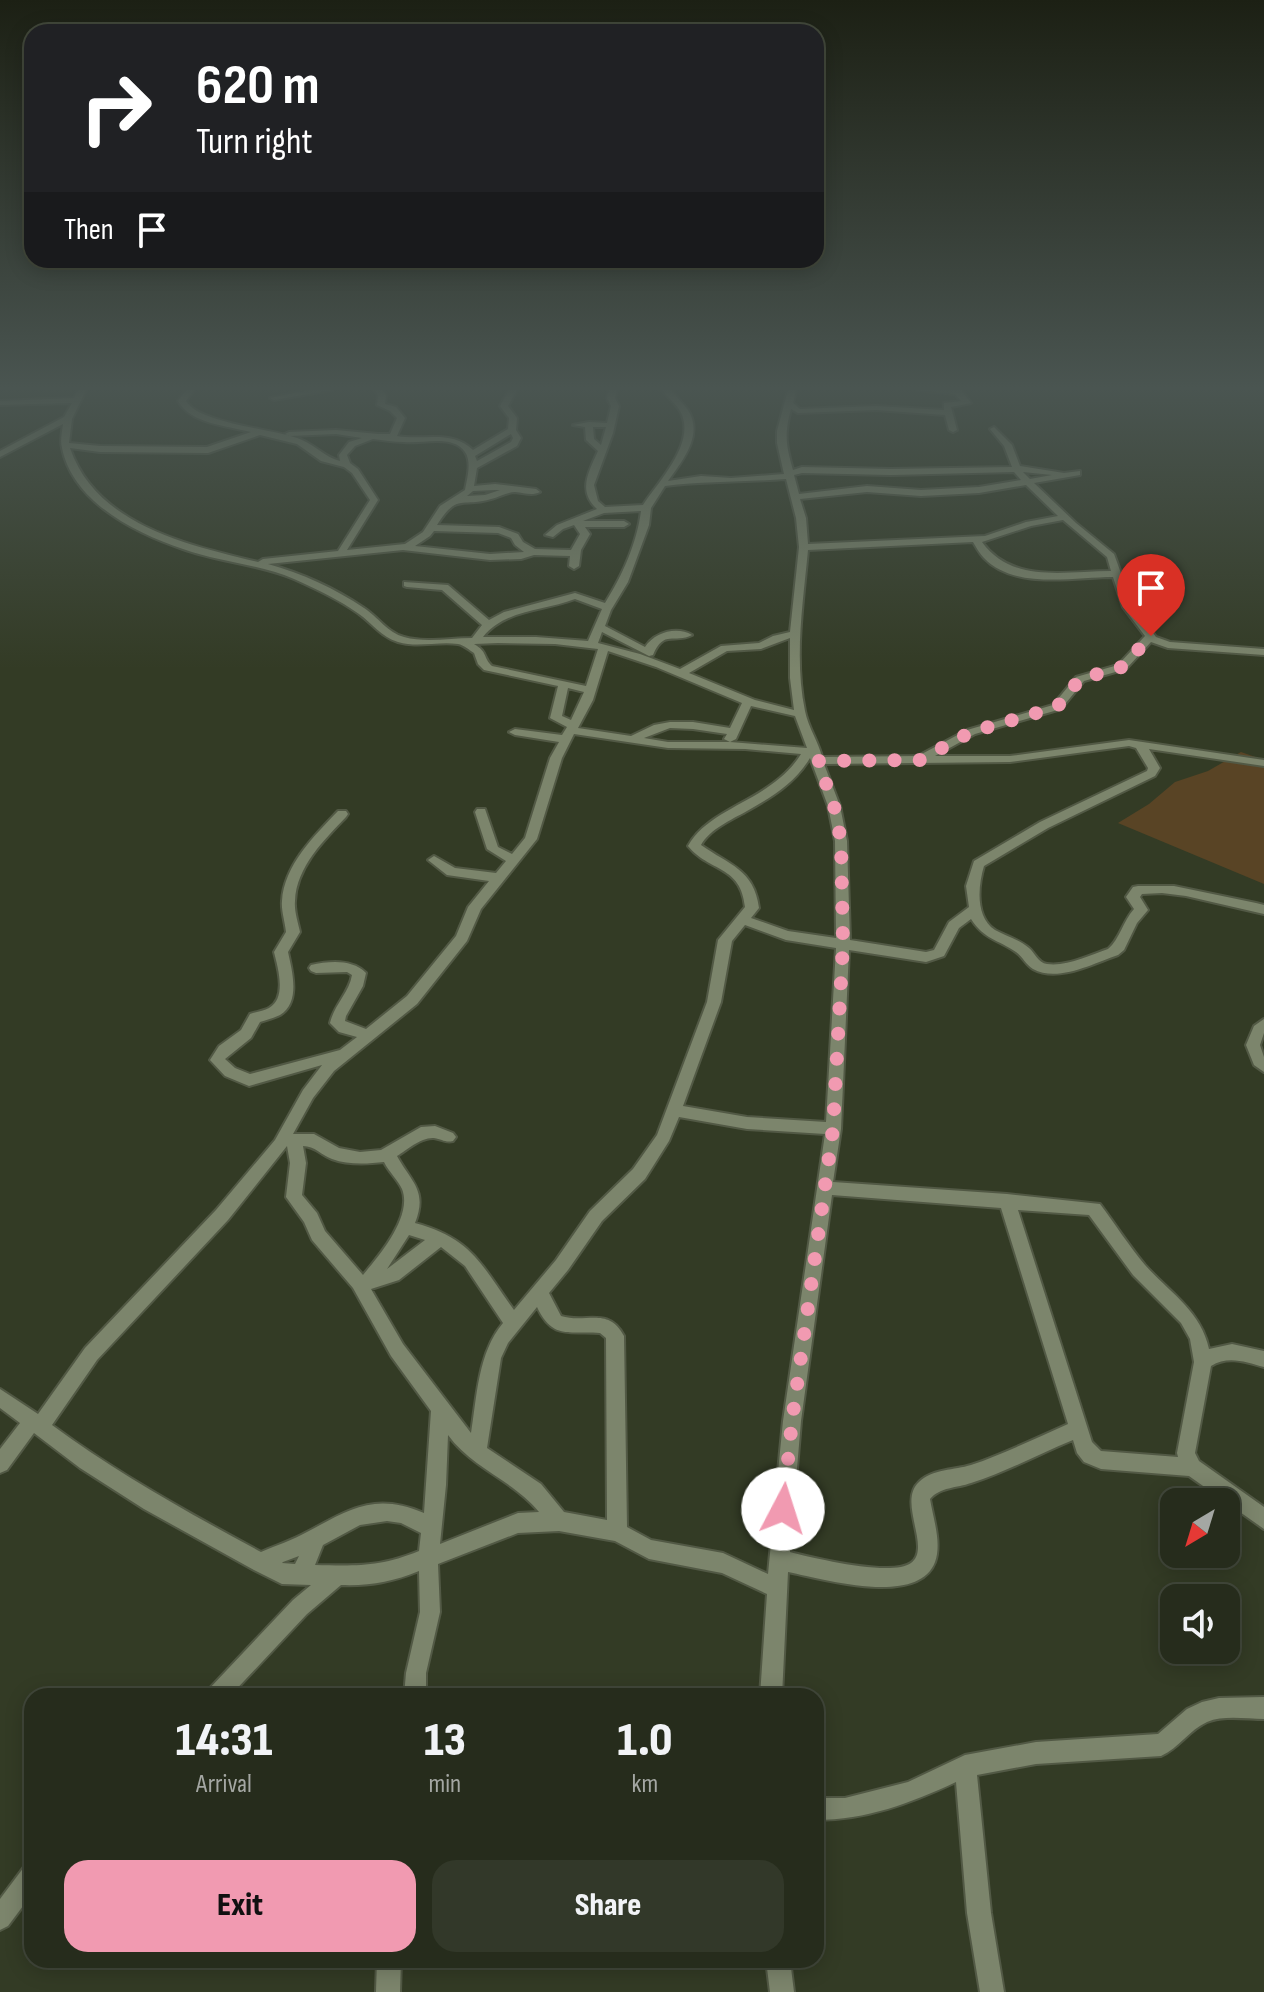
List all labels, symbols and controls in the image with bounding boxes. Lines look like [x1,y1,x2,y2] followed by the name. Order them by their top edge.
[196,53,320,120] text: 620 m
[64,56,168,160] icon: right
[196,121,313,164] text: Turn right
[130,208,174,252] icon: arrive
[64,212,114,248] text: Then
[1117,554,1185,636] pin
[1129,566,1173,610] icon: arrive
[741,1467,825,1551] position arrow
[1160,1488,1240,1568] north arrow
[1160,1488,1240,1664] map controls
[1160,1584,1240,1664] button: sound
[176,1712,272,1769] text: 14:31
[424,1712,466,1769] text: 13
[617,1712,672,1769] text: 1.0
[196,1769,252,1800] text: Arrival
[429,1769,461,1800] text: min
[632,1769,658,1800] text: km
[64,1860,416,1952] button: Exit
[432,1860,784,1952] button: Share

